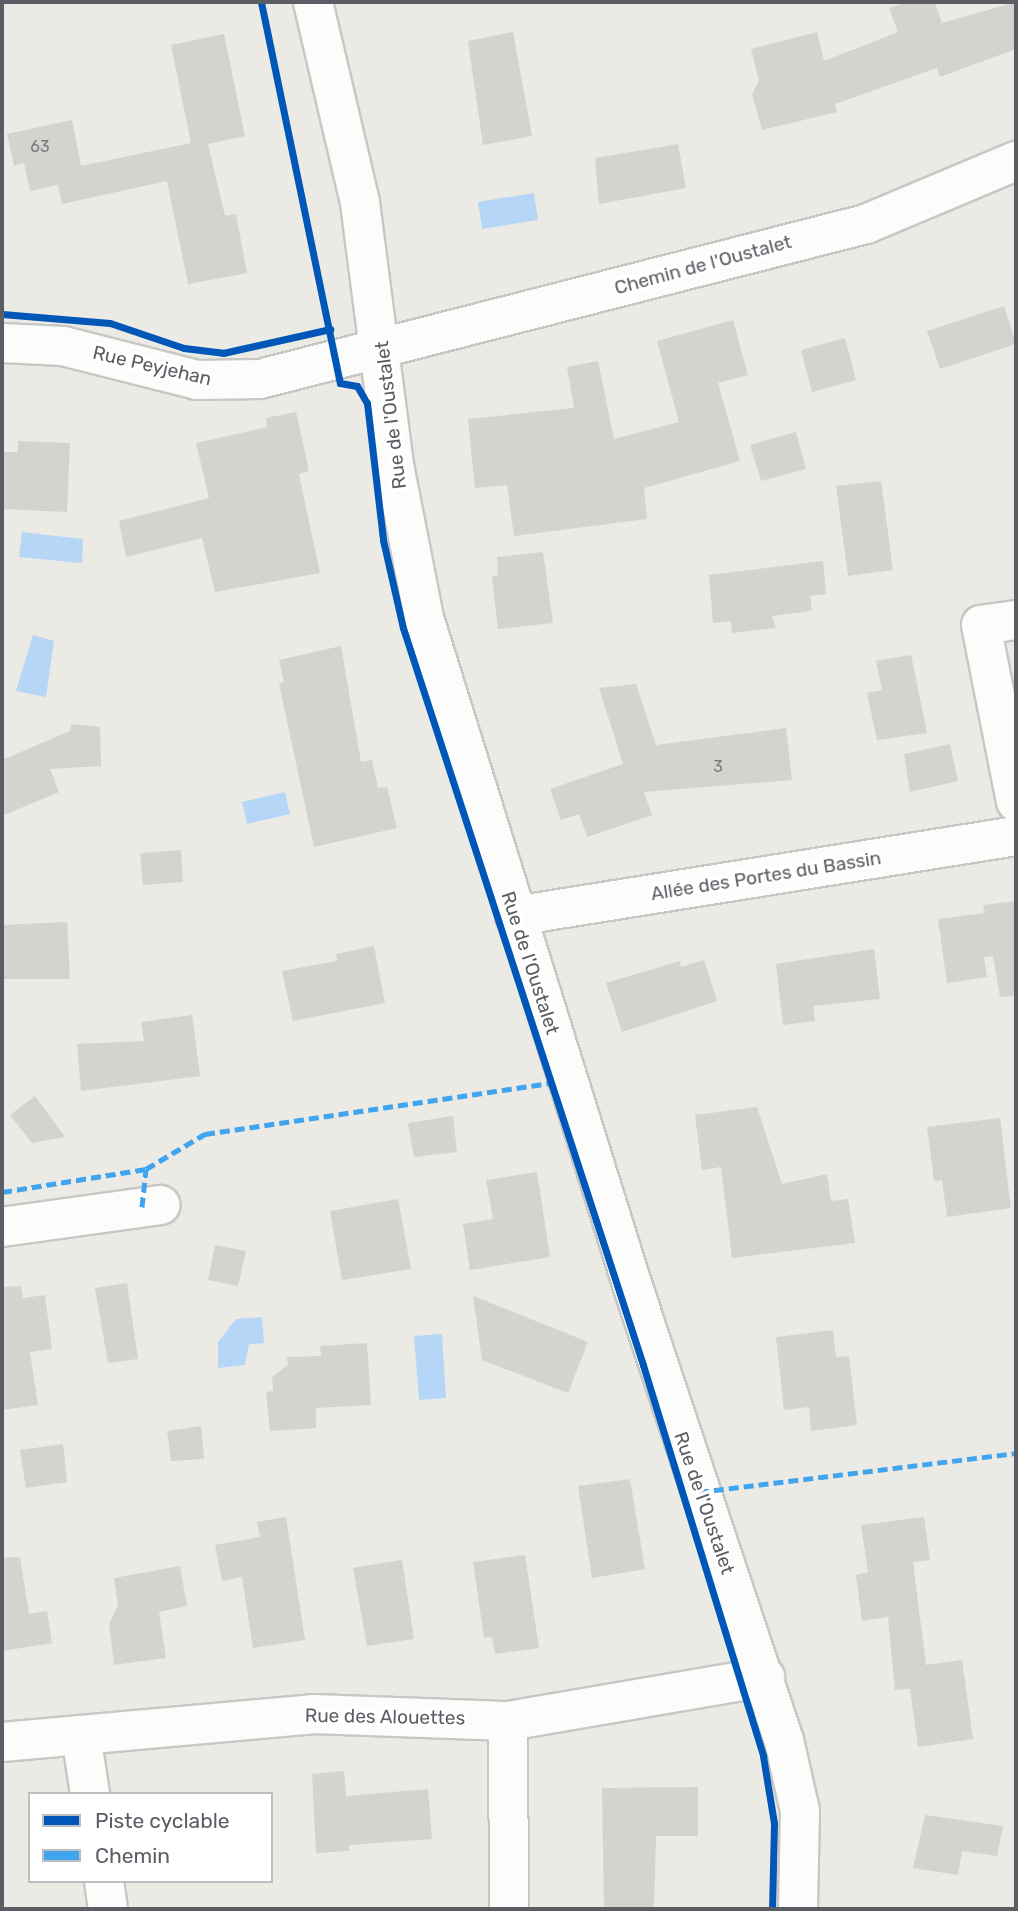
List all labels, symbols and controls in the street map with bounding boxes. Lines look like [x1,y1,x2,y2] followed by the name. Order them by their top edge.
[30,137,50,157] house number: 63
[612,230,794,300] street label: Chemin de l'Oustalet
[371,340,411,490] street label: Rue de l'Oustalet
[90,341,214,391] street label: Rue Peyjehan
[713,757,723,777] house number: 3
[649,847,883,905] street label: Allée des Portes du Bassin
[496,889,564,1037] street label: Rue de l'Oustalet
[669,1429,739,1577] street label: Rue de l'Oustalet
[304,1704,466,1730] street label: Rue des Alouettes
[28,1792,273,1883] legend
[95,1808,230,1833] text: Piste cyclable
[95,1843,170,1868] text: Chemin

